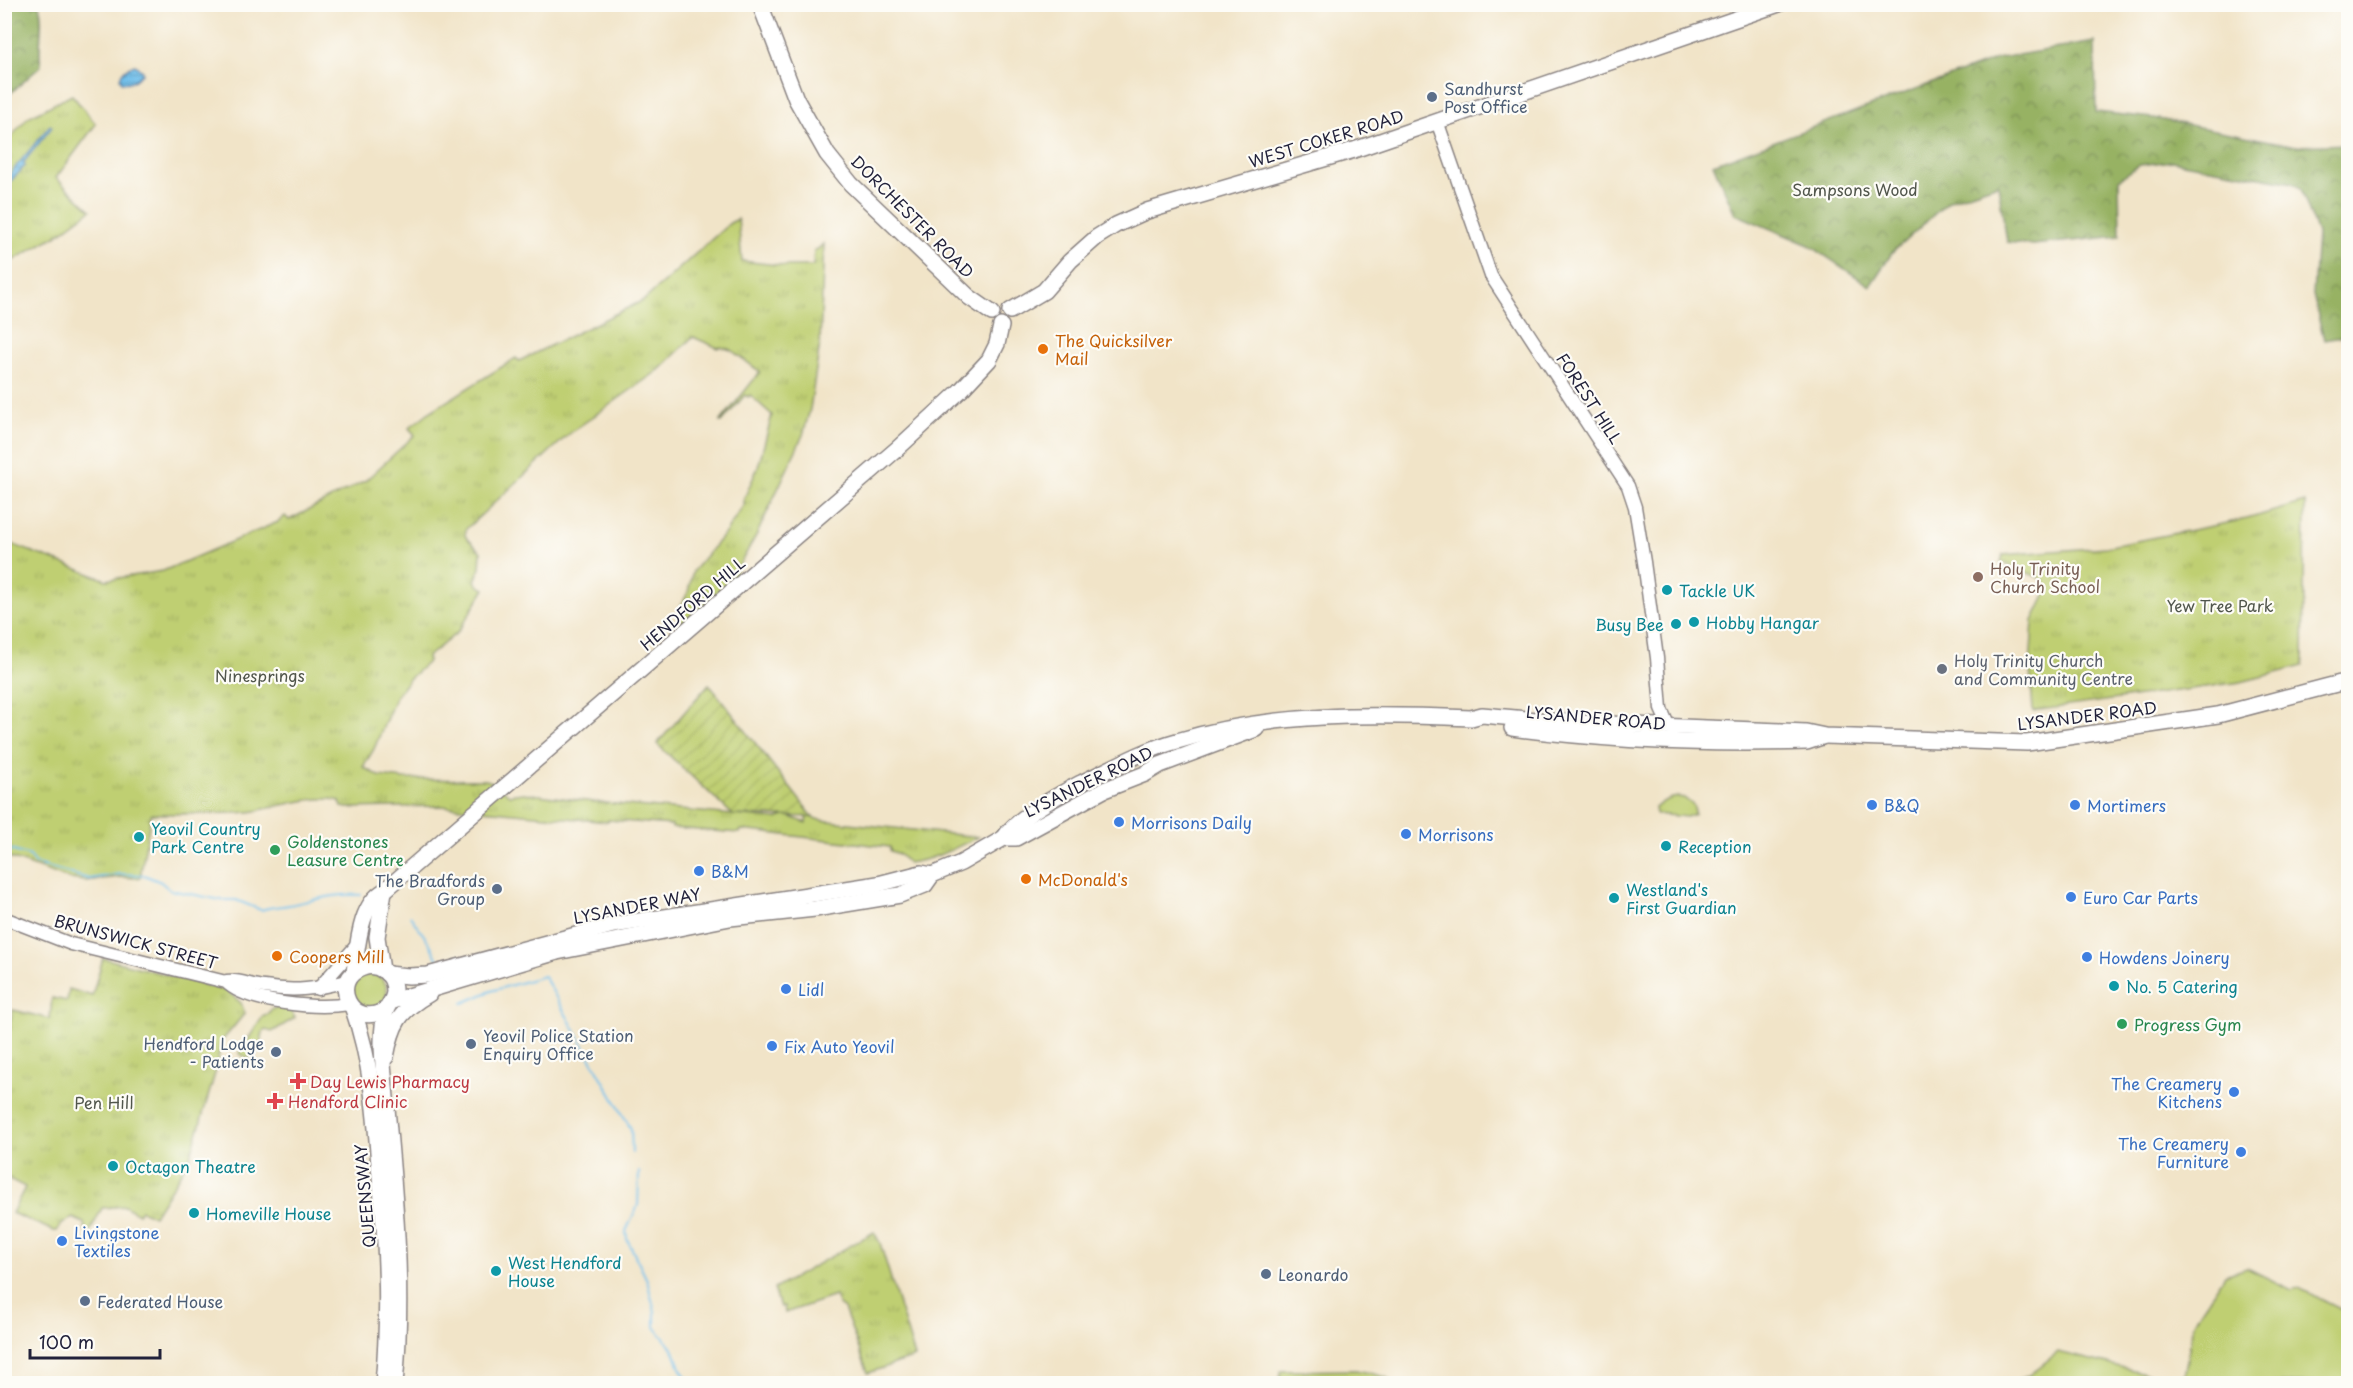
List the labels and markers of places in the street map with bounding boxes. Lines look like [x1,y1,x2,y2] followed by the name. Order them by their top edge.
[1444,76,1528,118] place label: Sandhurst Post Office
[1425,90,1439,104] marker: Sandhurst Post Office
[1055,328,1173,370] place label: The Quicksilver Mail
[1036,342,1050,356] marker: The Quicksilver Mail
[1990,556,2100,598] place label: Holy Trinity Church School
[1971,570,1985,584] marker: Holy Trinity Church School
[1679,578,1755,602] place label: Tackle UK
[1660,583,1674,597] marker: Tackle UK
[1706,610,1820,634] place label: Hobby Hangar
[1595,612,1664,636] place label: Busy Bee
[1687,615,1701,629] marker: Hobby Hangar
[1669,617,1683,631] marker: Busy Bee
[1954,648,2133,690] place label: Holy Trinity Church and Community Centre
[1935,662,1949,676] marker: Holy Trinity Church and Community Centre
[1884,793,1920,817] place label: B&Q
[2087,793,2166,817] place label: Mortimers
[1865,798,1879,812] marker: B&Q
[2068,798,2082,812] marker: Mortimers
[1131,810,1252,834] place label: Morrisons Daily
[1112,815,1126,829] marker: Morrisons Daily
[151,816,261,858] place label: Yeovil Country Park Centre
[1418,822,1494,846] place label: Morrisons
[1399,827,1413,841] marker: Morrisons
[287,829,404,871] place label: Goldenstones Leasure Centre
[132,830,146,844] marker: Yeovil Country Park Centre
[1678,834,1752,858] place label: Reception
[1659,839,1673,853] marker: Reception
[268,843,282,857] marker: Goldenstones Leasure Centre
[711,859,749,883] place label: B&M
[692,864,706,878] marker: B&M
[1038,867,1128,891] place label: McDonald's
[375,868,485,910] place label: The Bradfords Group
[1019,872,1033,886] marker: McDonald's
[1626,877,1737,919] place label: Westland's First Guardian
[490,882,504,896] marker: The Bradfords Group
[2083,885,2198,909] place label: Euro Car Parts
[2064,890,2078,904] marker: Euro Car Parts
[1607,891,1621,905] marker: Westland's First Guardian
[289,944,385,968] place label: Coopers Mill
[2099,945,2230,969] place label: Howdens Joinery
[270,949,284,963] marker: Coopers Mill
[2080,950,2094,964] marker: Howdens Joinery
[2126,974,2238,998] place label: No. 5 Catering
[798,977,824,1001] place label: Lidl
[2107,979,2121,993] marker: No. 5 Catering
[779,982,793,996] marker: Lidl
[2134,1012,2242,1036] place label: Progress Gym
[2115,1017,2129,1031] marker: Progress Gym
[483,1023,634,1065] place label: Yeovil Police Station Enquiry Office
[143,1031,264,1073] place label: Hendford Lodge - Patients
[784,1034,895,1058] place label: Fix Auto Yeovil
[464,1037,478,1051] marker: Yeovil Police Station Enquiry Office
[765,1039,779,1053] marker: Fix Auto Yeovil
[269,1045,283,1059] marker: Hendford Lodge - Patients
[310,1069,470,1093] place label: Day Lewis Pharmacy
[2111,1071,2222,1113] place label: The Creamery Kitchens
[291,1074,305,1088] marker: Day Lewis Pharmacy
[2227,1085,2241,1099] marker: The Creamery Kitchens
[288,1089,407,1113] place label: Hendford Clinic
[266,1092,284,1110] marker: Hendford Clinic
[2118,1131,2229,1173] place label: The Creamery Furniture
[2234,1145,2248,1159] marker: The Creamery Furniture
[125,1154,256,1178] place label: Octagon Theatre
[106,1159,120,1173] marker: Octagon Theatre
[206,1201,332,1225] place label: Homeville House
[187,1206,201,1220] marker: Homeville House
[74,1220,159,1262] place label: Livingstone Textiles
[55,1234,69,1248] marker: Livingstone Textiles
[508,1250,622,1292] place label: West Hendford House
[1278,1262,1349,1286] place label: Leonardo
[489,1264,503,1278] marker: West Hendford House
[1259,1267,1273,1281] marker: Leonardo
[97,1289,224,1313] place label: Federated House
[78,1294,92,1308] marker: Federated House

